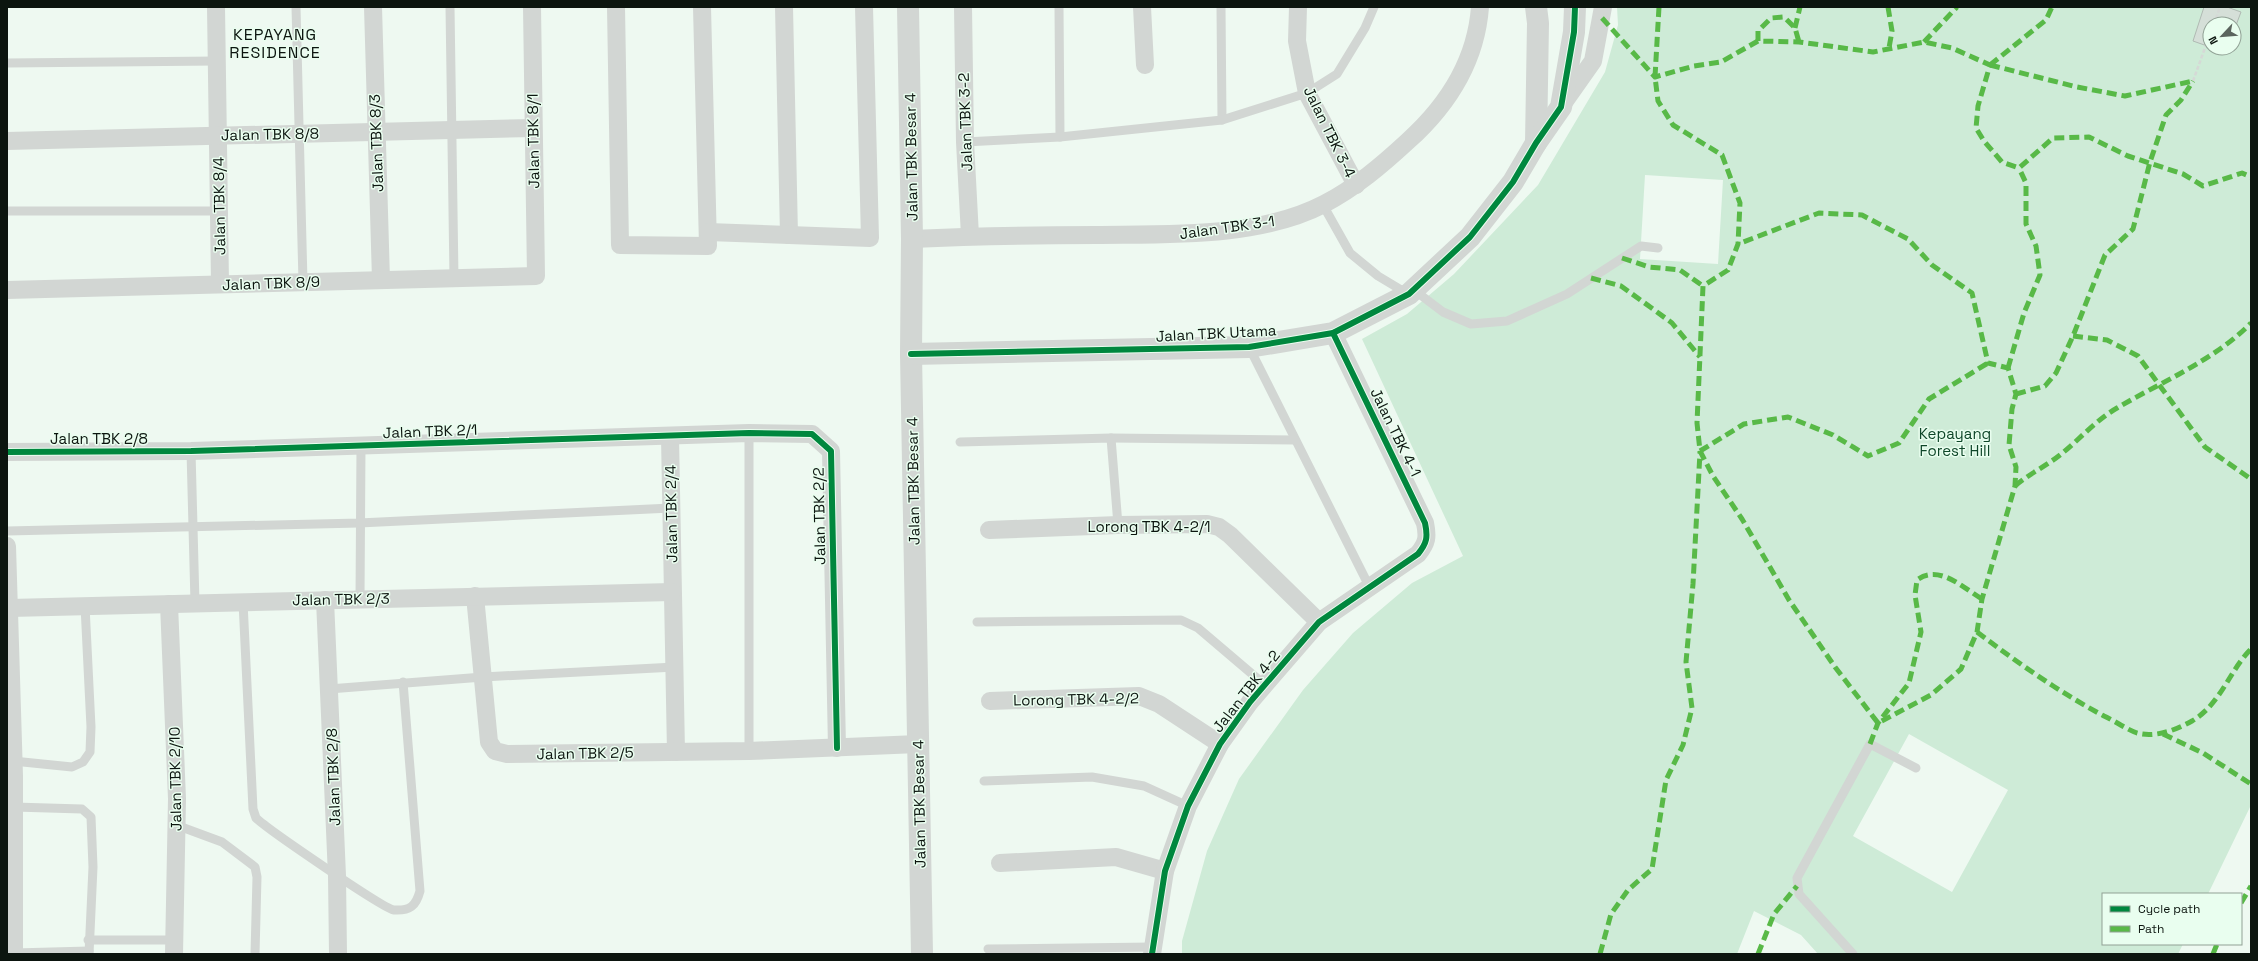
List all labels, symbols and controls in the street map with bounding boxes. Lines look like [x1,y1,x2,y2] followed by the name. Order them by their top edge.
[2202,16,2242,56] north arrow
[229,24,321,63] district label: KEPAYANG RESIDENCE
[2205,34,2221,47] text: N
[954,72,976,172] street label: Jalan TBK 3-2
[1300,83,1360,181] street label: Jalan TBK 3-4
[523,93,543,189] street label: Jalan TBK 8/1
[900,93,922,221] street label: Jalan TBK Besar 4
[365,94,387,192] street label: Jalan TBK 8/3
[221,124,319,144] street label: Jalan TBK 8/8
[209,157,229,255] street label: Jalan TBK 8/4
[1178,211,1276,243] street label: Jalan TBK 3-1
[222,272,320,294] street label: Jalan TBK 8/9
[1155,320,1277,346] street label: Jalan TBK Utama
[1366,385,1426,479] street label: Jalan TBK 4-1
[902,417,924,545] street label: Jalan TBK Besar 4
[382,420,478,442] street label: Jalan TBK 2/1
[1919,424,1991,460] park label: Kepayang Forest Hill
[50,429,148,448] street label: Jalan TBK 2/8
[661,465,681,563] street label: Jalan TBK 2/4
[809,467,829,565] street label: Jalan TBK 2/2
[1087,517,1211,536] street label: Lorong TBK 4-2/1
[292,589,390,609] street label: Jalan TBK 2/3
[1208,646,1284,736] street label: Jalan TBK 4-2
[1013,688,1139,710] street label: Lorong TBK 4-2/2
[165,727,185,831] street label: Jalan TBK 2/10
[322,728,344,826] street label: Jalan TBK 2/8
[908,740,930,868] street label: Jalan TBK Besar 4
[536,743,634,763] street label: Jalan TBK 2/5
[2102,893,2242,945] legend
[2138,901,2200,917] text: Cycle path
[2138,921,2164,937] text: Path

